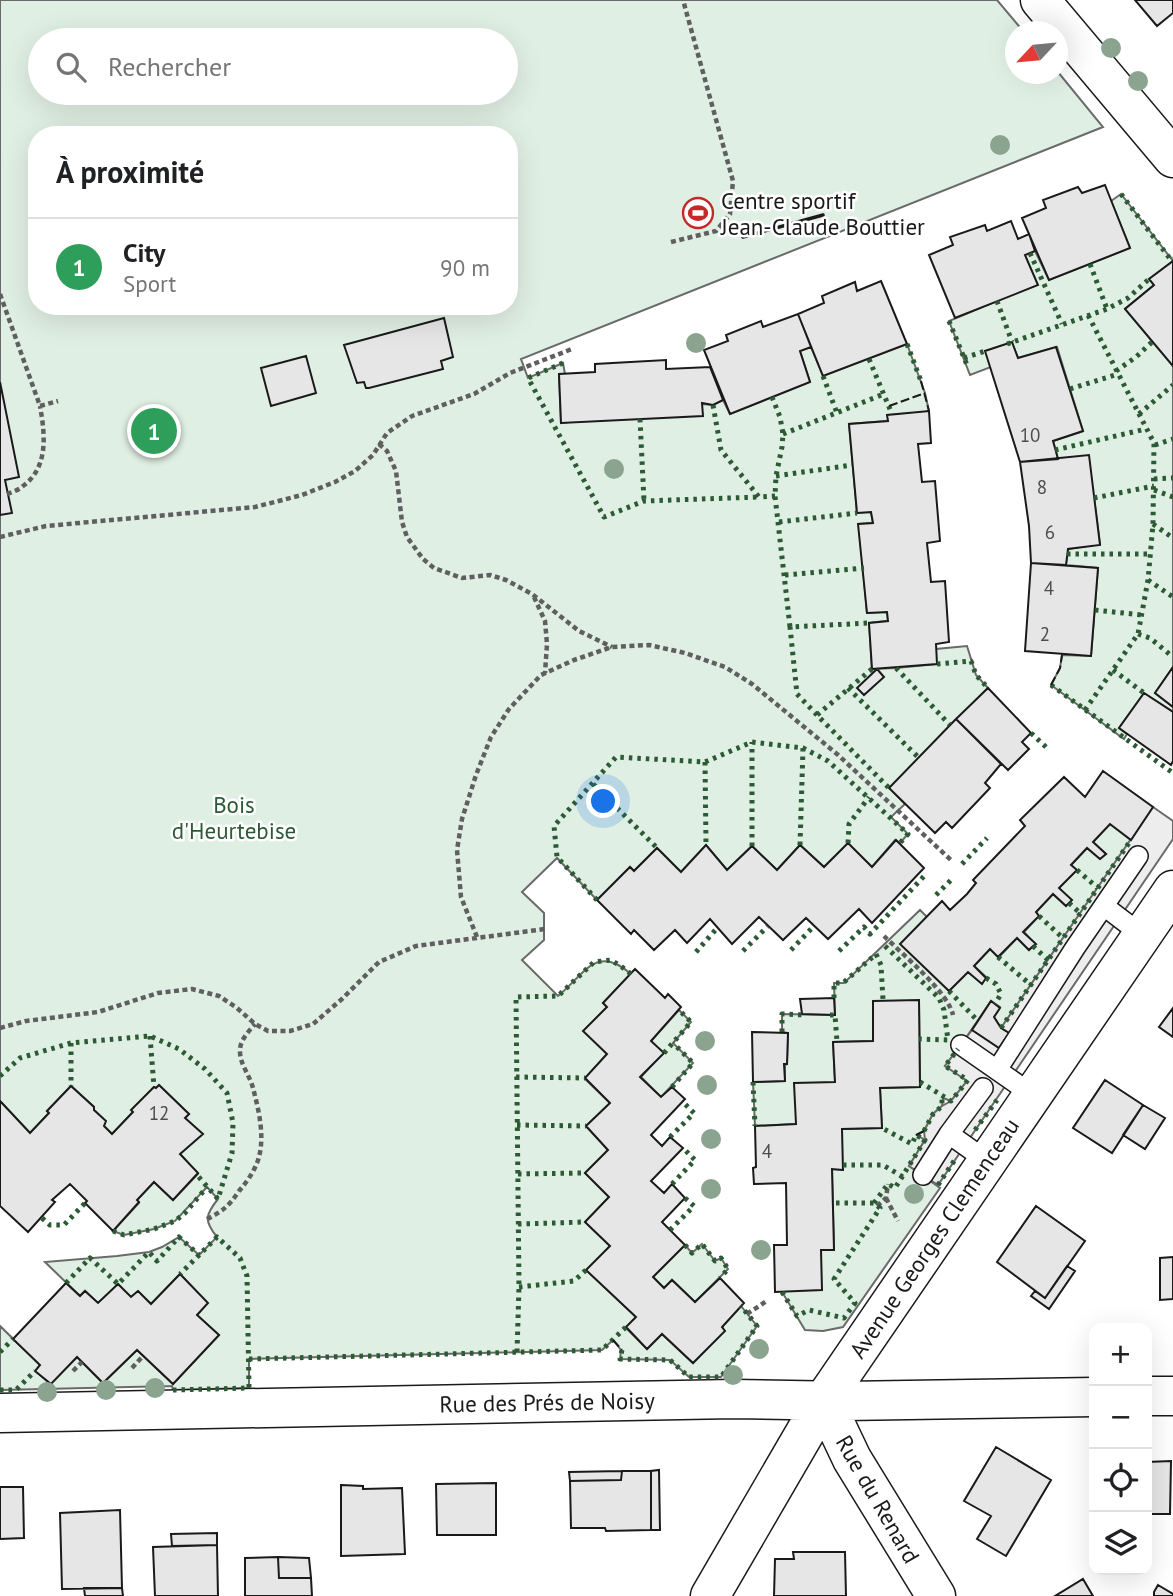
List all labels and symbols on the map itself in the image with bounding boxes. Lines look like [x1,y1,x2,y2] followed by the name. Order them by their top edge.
[1005,21,1068,84] north arrow
[720,186,925,241] place label: Centre sportif Jean-Claude Bouttier
[681,196,715,230] sports icon: Centre sportif Jean-Claude Bouttier
[131,405,177,457] pin: 1
[1020,423,1040,447] house number: 10
[1037,475,1047,499] house number: 8
[1045,520,1055,544] house number: 6
[1044,576,1054,600] house number: 4
[1040,622,1050,646] house number: 2
[586,784,620,818] your location
[172,790,296,845] park label: Bois d'Heurtebise
[149,1101,169,1125] house number: 12
[843,1112,1025,1364] street label: Avenue Georges Clemenceau
[762,1139,772,1163] house number: 4
[439,1386,655,1418] street label: Rue des Prés de Noisy
[830,1430,926,1568] street label: Rue du Renard

